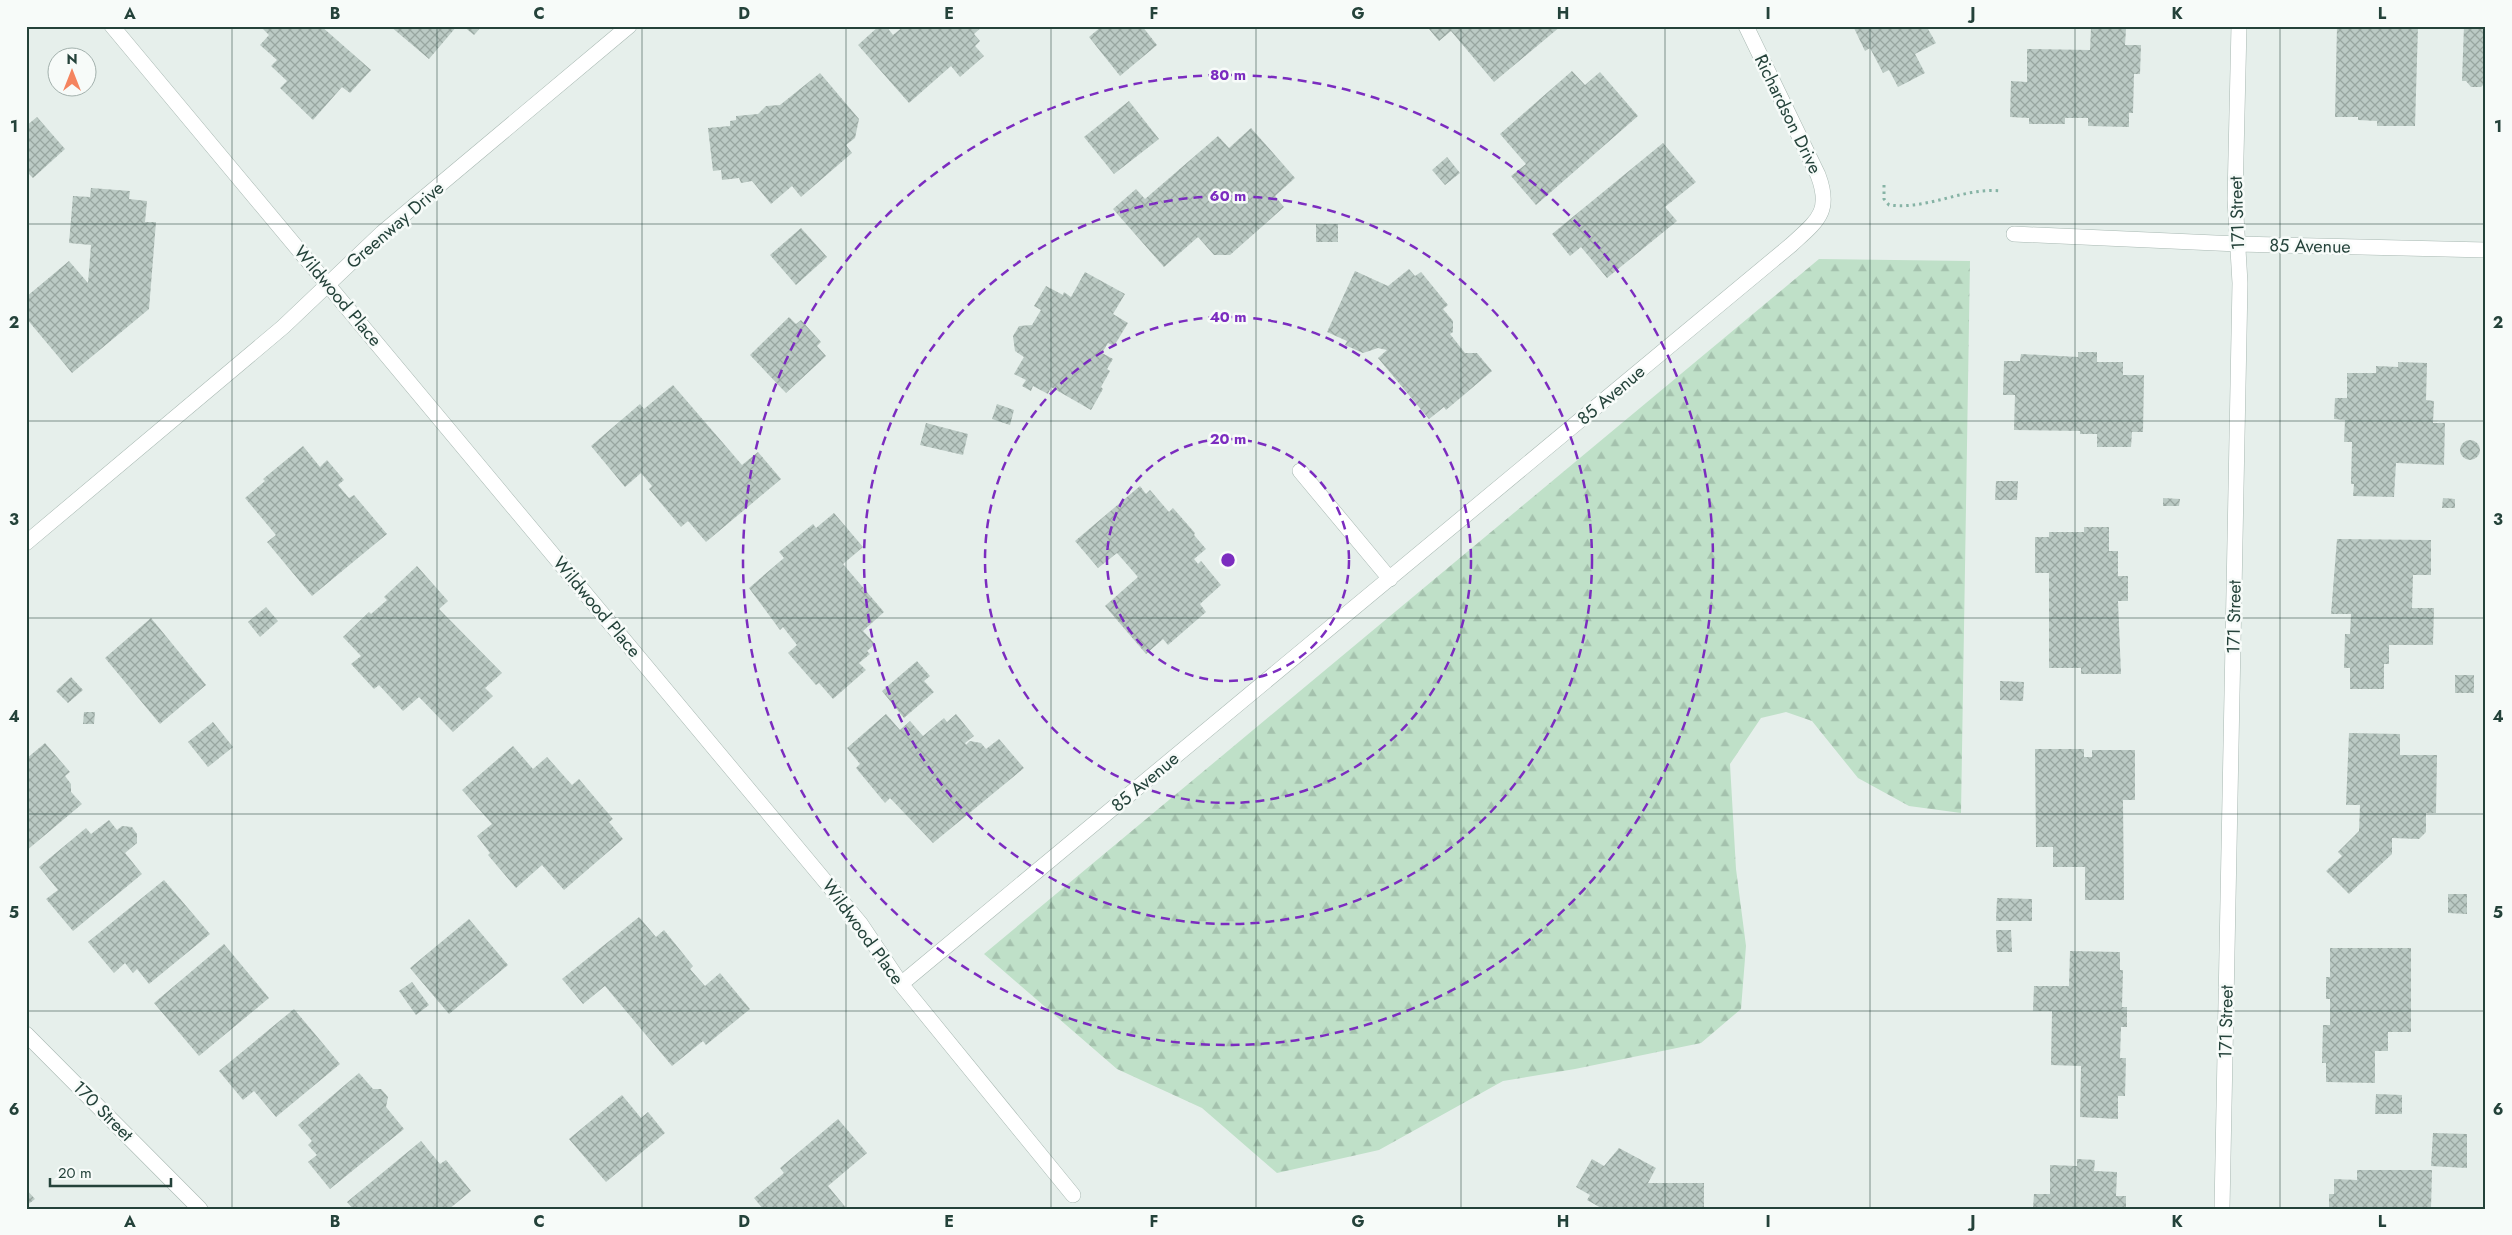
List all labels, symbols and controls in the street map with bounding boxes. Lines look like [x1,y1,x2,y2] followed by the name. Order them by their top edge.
[123,2,136,25] text: A
[330,2,340,25] text: B
[533,2,545,25] text: C
[738,2,750,25] text: D
[944,2,954,25] text: E
[1150,2,1158,25] text: F
[1351,2,1365,25] text: G
[1557,2,1569,25] text: H
[1765,2,1771,25] text: I
[1967,2,1976,25] text: J
[2171,2,2183,25] text: K
[2378,2,2387,25] text: L
[48,48,98,98] north arrow
[66,49,78,69] text: N
[1748,50,1828,178] street label: Richardson Drive
[1210,64,1246,86] text: 80 m
[10,115,18,138] text: 1
[2494,115,2502,138] text: 1
[340,175,450,275] street label: Greenway Drive
[2223,175,2251,250] street label: 171 Street
[1210,185,1246,207] text: 60 m
[2269,232,2351,260] street label: 85 Avenue
[288,240,388,352] street label: Wildwood Place
[1209,306,1247,328] text: 40 m
[9,311,19,334] text: 2
[2493,311,2503,334] text: 2
[1571,359,1651,431] street label: 85 Avenue
[1210,428,1246,450] text: 20 m
[9,508,19,531] text: 3
[2493,508,2503,531] text: 3
[547,551,647,663] street label: Wildwood Place
[1219,551,1237,569] centre of rings
[2220,579,2248,654] street label: 171 Street
[8,705,20,728] text: 4
[2492,705,2504,728] text: 4
[1105,746,1185,818] street label: 85 Avenue
[816,874,910,990] street label: Wildwood Place
[9,901,19,924] text: 5
[2493,901,2503,924] text: 5
[2212,984,2240,1059] street label: 171 Street
[67,1075,140,1148] street label: 170 Street
[9,1098,19,1121] text: 6
[2493,1098,2503,1121] text: 6
[50,1155,171,1187] scale bar
[58,1162,92,1184] text: 20 m
[123,1210,136,1233] text: A
[330,1210,340,1233] text: B
[533,1210,545,1233] text: C
[738,1210,750,1233] text: D
[944,1210,954,1233] text: E
[1150,1210,1158,1233] text: F
[1351,1210,1365,1233] text: G
[1557,1210,1569,1233] text: H
[1765,1210,1771,1233] text: I
[1967,1210,1976,1233] text: J
[2171,1210,2183,1233] text: K
[2378,1210,2387,1233] text: L

